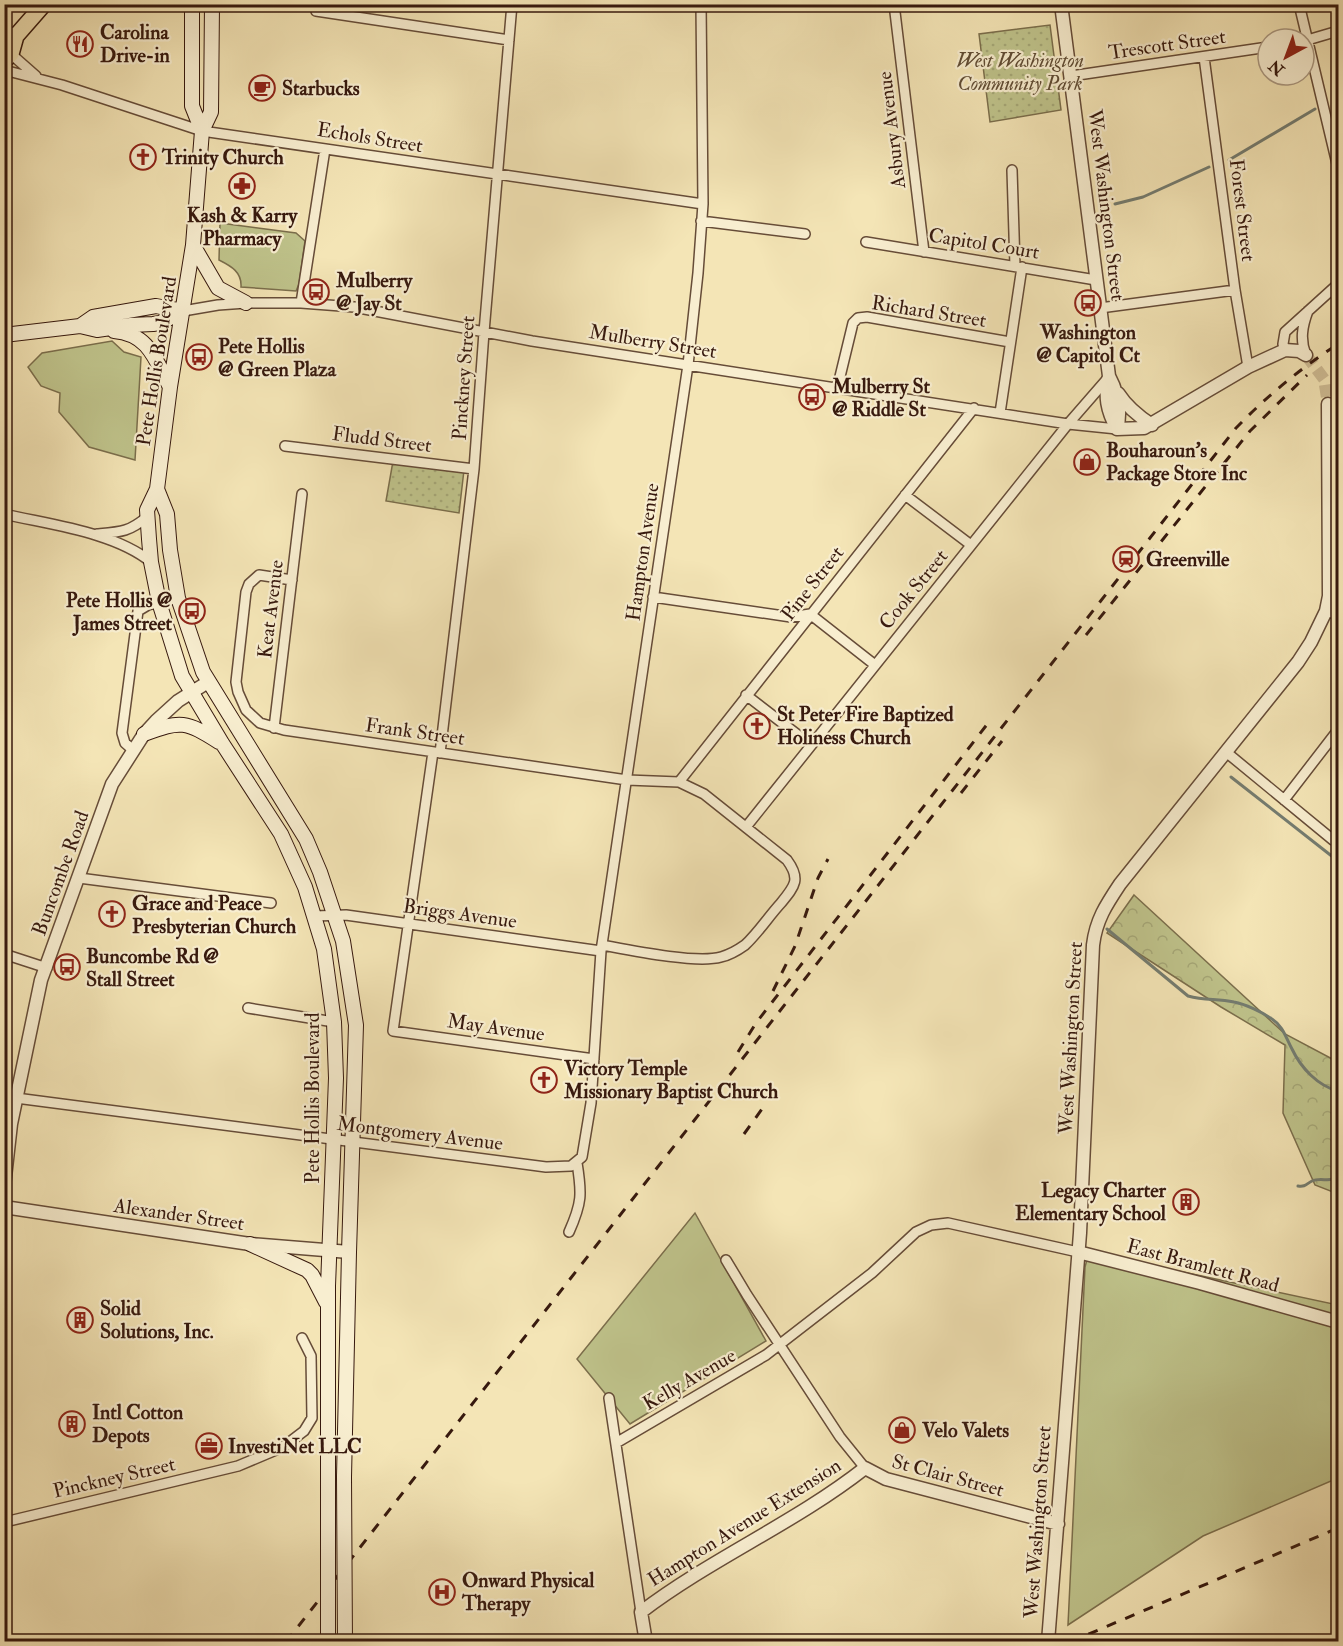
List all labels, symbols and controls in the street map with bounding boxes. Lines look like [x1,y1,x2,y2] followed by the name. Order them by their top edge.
[100,20,171,68] place label: Carolina Drive-in
[1107,24,1228,65] street label: Trescott Street
[1256,27,1316,87] north arrow
[65,29,95,59] restaurant icon: Carolina Drive-in
[956,48,1084,96] park label: West Washington Community Park
[1264,55,1290,80] text: N
[872,70,911,191] street label: Asbury Avenue
[247,73,277,103] cafe icon: Starbucks
[282,76,360,101] place label: Starbucks
[1082,107,1131,303] street label: West Washington Street
[315,117,425,158] street label: Echols Street
[128,142,158,172] church icon: Trinity Church
[161,145,284,171] place label: Trinity Church
[1224,157,1261,263] street label: Forest Street
[227,171,257,201] pharmacy icon: Kash & Karry Pharmacy
[187,203,298,252] place label: Kash & Karry Pharmacy
[927,222,1042,266] street label: Capitol Court
[335,268,413,317] place label: Mulberry @ Jay St
[131,274,182,448] street label: Pete Hollis Boulevard
[301,277,331,307] bus stop icon: Mulberry @ Jay St
[1073,288,1103,318] bus stop icon: Washington @ Capitol Ct
[870,290,989,333] street label: Richard Street
[447,314,480,441] street label: Pinckney Street
[587,319,719,364] street label: Mulberry Street
[1036,320,1140,369] place label: Washington @ Capitol Ct
[218,334,337,382] place label: Pete Hollis @ Green Plaza
[184,342,214,372] bus stop icon: Pete Hollis @ Green Plaza
[831,374,931,422] place label: Mulberry St @ Riddle St
[797,382,827,412] bus stop icon: Mulberry St @ Riddle St
[331,421,434,458] street label: Fludd Street
[1106,438,1248,487] place label: Bouharoun's Package Store Inc
[1072,447,1102,477] shop icon: Bouharoun's Package Store Inc
[620,482,666,623] street label: Hampton Avenue
[775,541,850,626] street label: Pine Street
[874,544,954,634] street label: Cook Street
[1111,544,1141,574] station icon: Greenville
[1146,547,1230,572] place label: Greenville
[252,558,289,660] street label: Keat Avenue
[66,588,173,636] place label: Pete Hollis @ James Street
[177,596,207,626] bus stop icon: Pete Hollis @ James Street
[777,702,954,750] place label: St Peter Fire Baptized Holiness Church
[742,711,772,741] church icon: St Peter Fire Baptized Holiness Church
[364,712,467,751] street label: Frank Street
[26,807,95,939] street label: Buncombe Road
[132,891,297,940] place label: Grace and Peace Presbyterian Church
[402,893,518,934] street label: Briggs Avenue
[97,899,127,929] church icon: Grace and Peace Presbyterian Church
[1053,941,1088,1136] street label: West Washington Street
[86,944,219,992] place label: Buncombe Rd @ Stall Street
[52,952,82,982] bus stop icon: Buncombe Rd @ Stall Street
[446,1008,546,1047] street label: May Avenue
[300,1012,325,1184] street label: Pete Hollis Boulevard
[563,1056,779,1105] place label: Victory Temple Missionary Baptist Church
[529,1065,559,1095] church icon: Victory Temple Missionary Baptist Church
[336,1111,504,1156] street label: Montgomery Avenue
[1015,1178,1167,1227] place label: Legacy Charter Elementary School
[1171,1187,1201,1217] building icon: Legacy Charter Elementary School
[111,1193,246,1236] street label: Alexander Street
[1124,1233,1282,1298] street label: East Bramlett Road
[100,1296,214,1344] place label: Solid Solutions, Inc.
[65,1305,95,1335] building icon: Solid Solutions, Inc.
[638,1343,740,1416] street label: Kelly Avenue
[92,1400,184,1449] place label: Intl Cotton Depots
[57,1409,87,1439] building icon: Intl Cotton Depots
[887,1415,917,1445] shop icon: Velo Valets
[921,1418,1009,1443] place label: Velo Valets
[1018,1424,1057,1620] street label: West Washington Street
[194,1431,224,1461] office icon: InvestiNet LLC
[228,1434,362,1459] place label: InvestiNet LLC
[889,1449,1007,1503] street label: St Clair Street
[51,1451,178,1504] street label: Pinckney Street
[643,1453,846,1593] street label: Hampton Avenue Extension
[461,1568,595,1617] place label: Onward Physical Therapy
[427,1577,457,1607] hospital icon: Onward Physical Therapy

